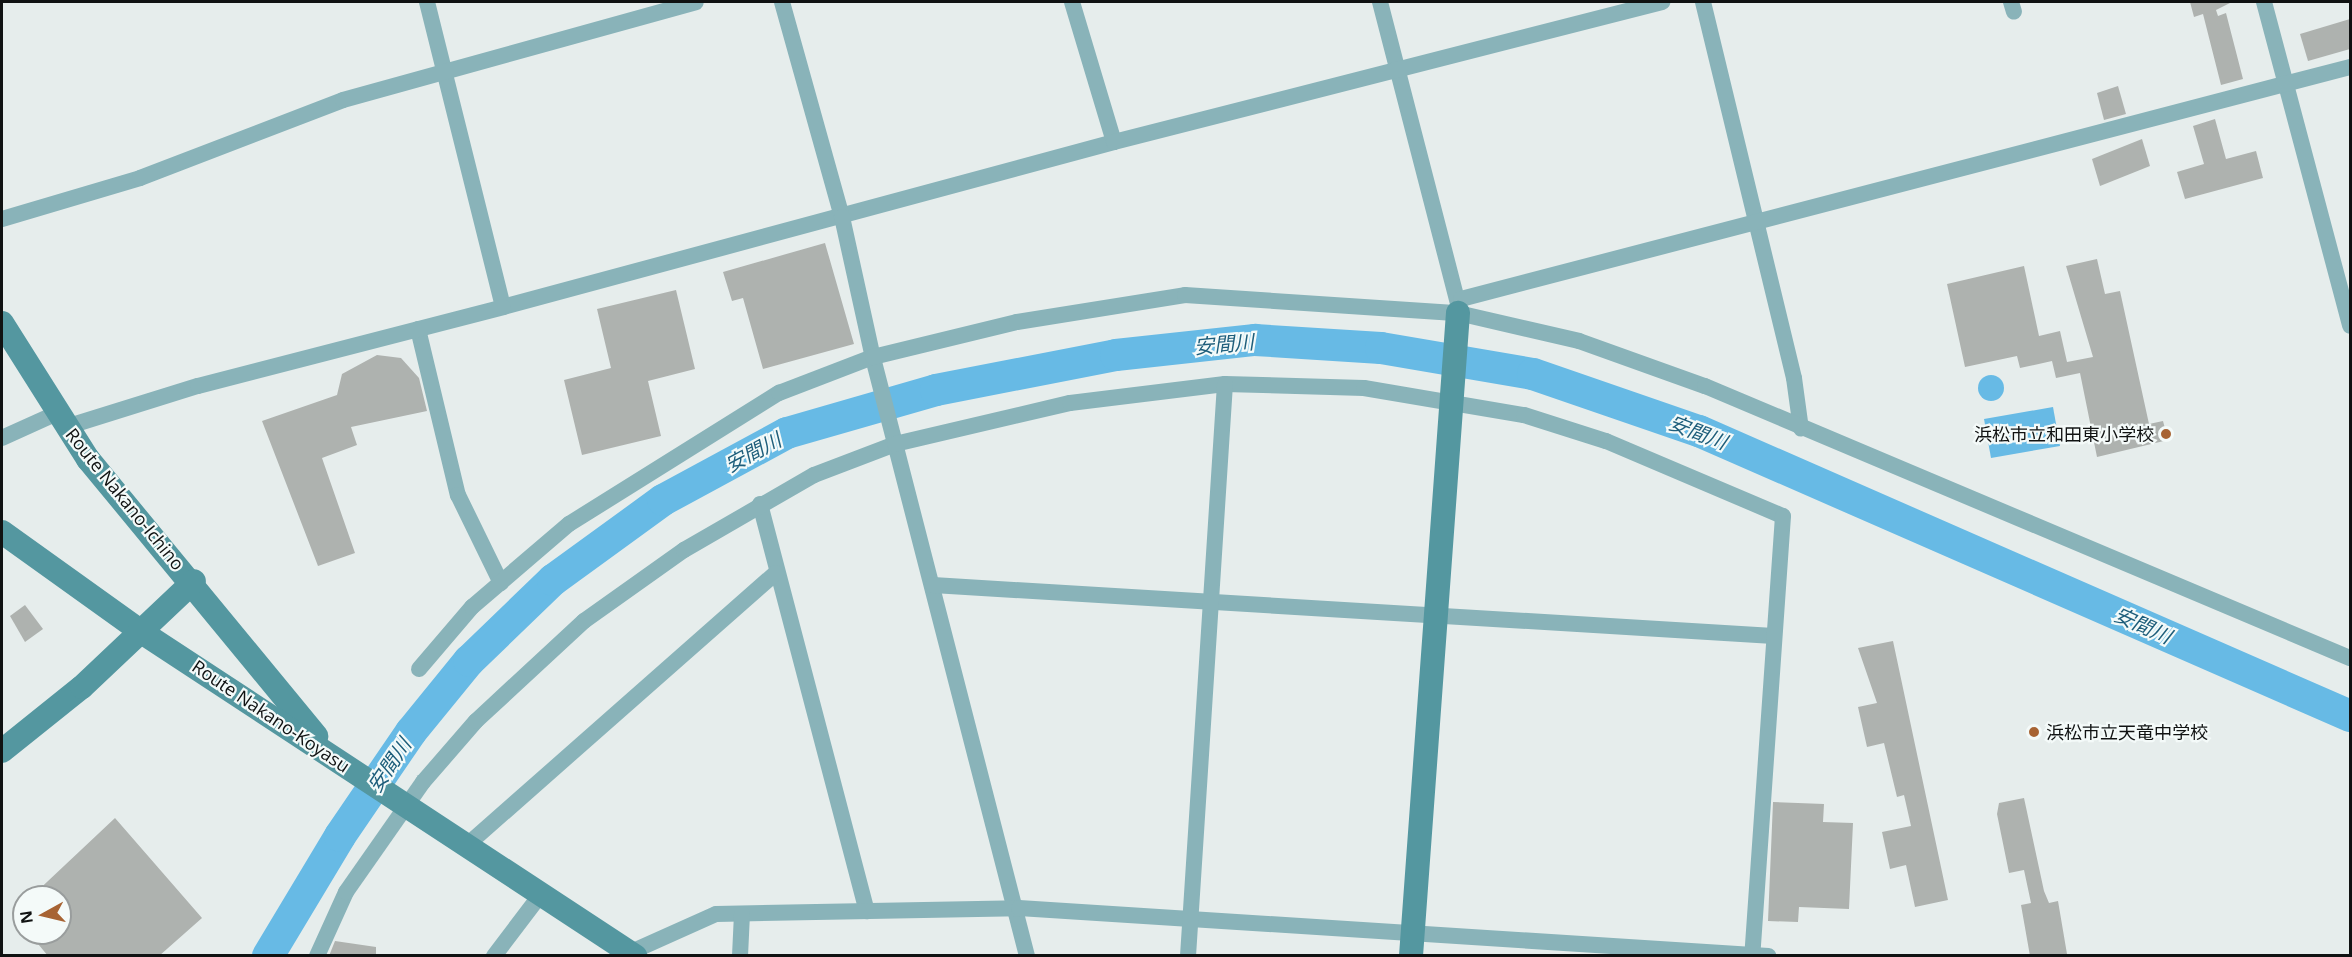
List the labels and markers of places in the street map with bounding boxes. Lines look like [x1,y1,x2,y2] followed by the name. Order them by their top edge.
[1974,423,2154,445] place label: 浜松市立和田東小学校
[2159,427,2173,441] marker: 浜松市立和田東小学校
[2046,721,2208,743] place label: 浜松市立天竜中学校
[2027,725,2041,739] marker: 浜松市立天竜中学校

